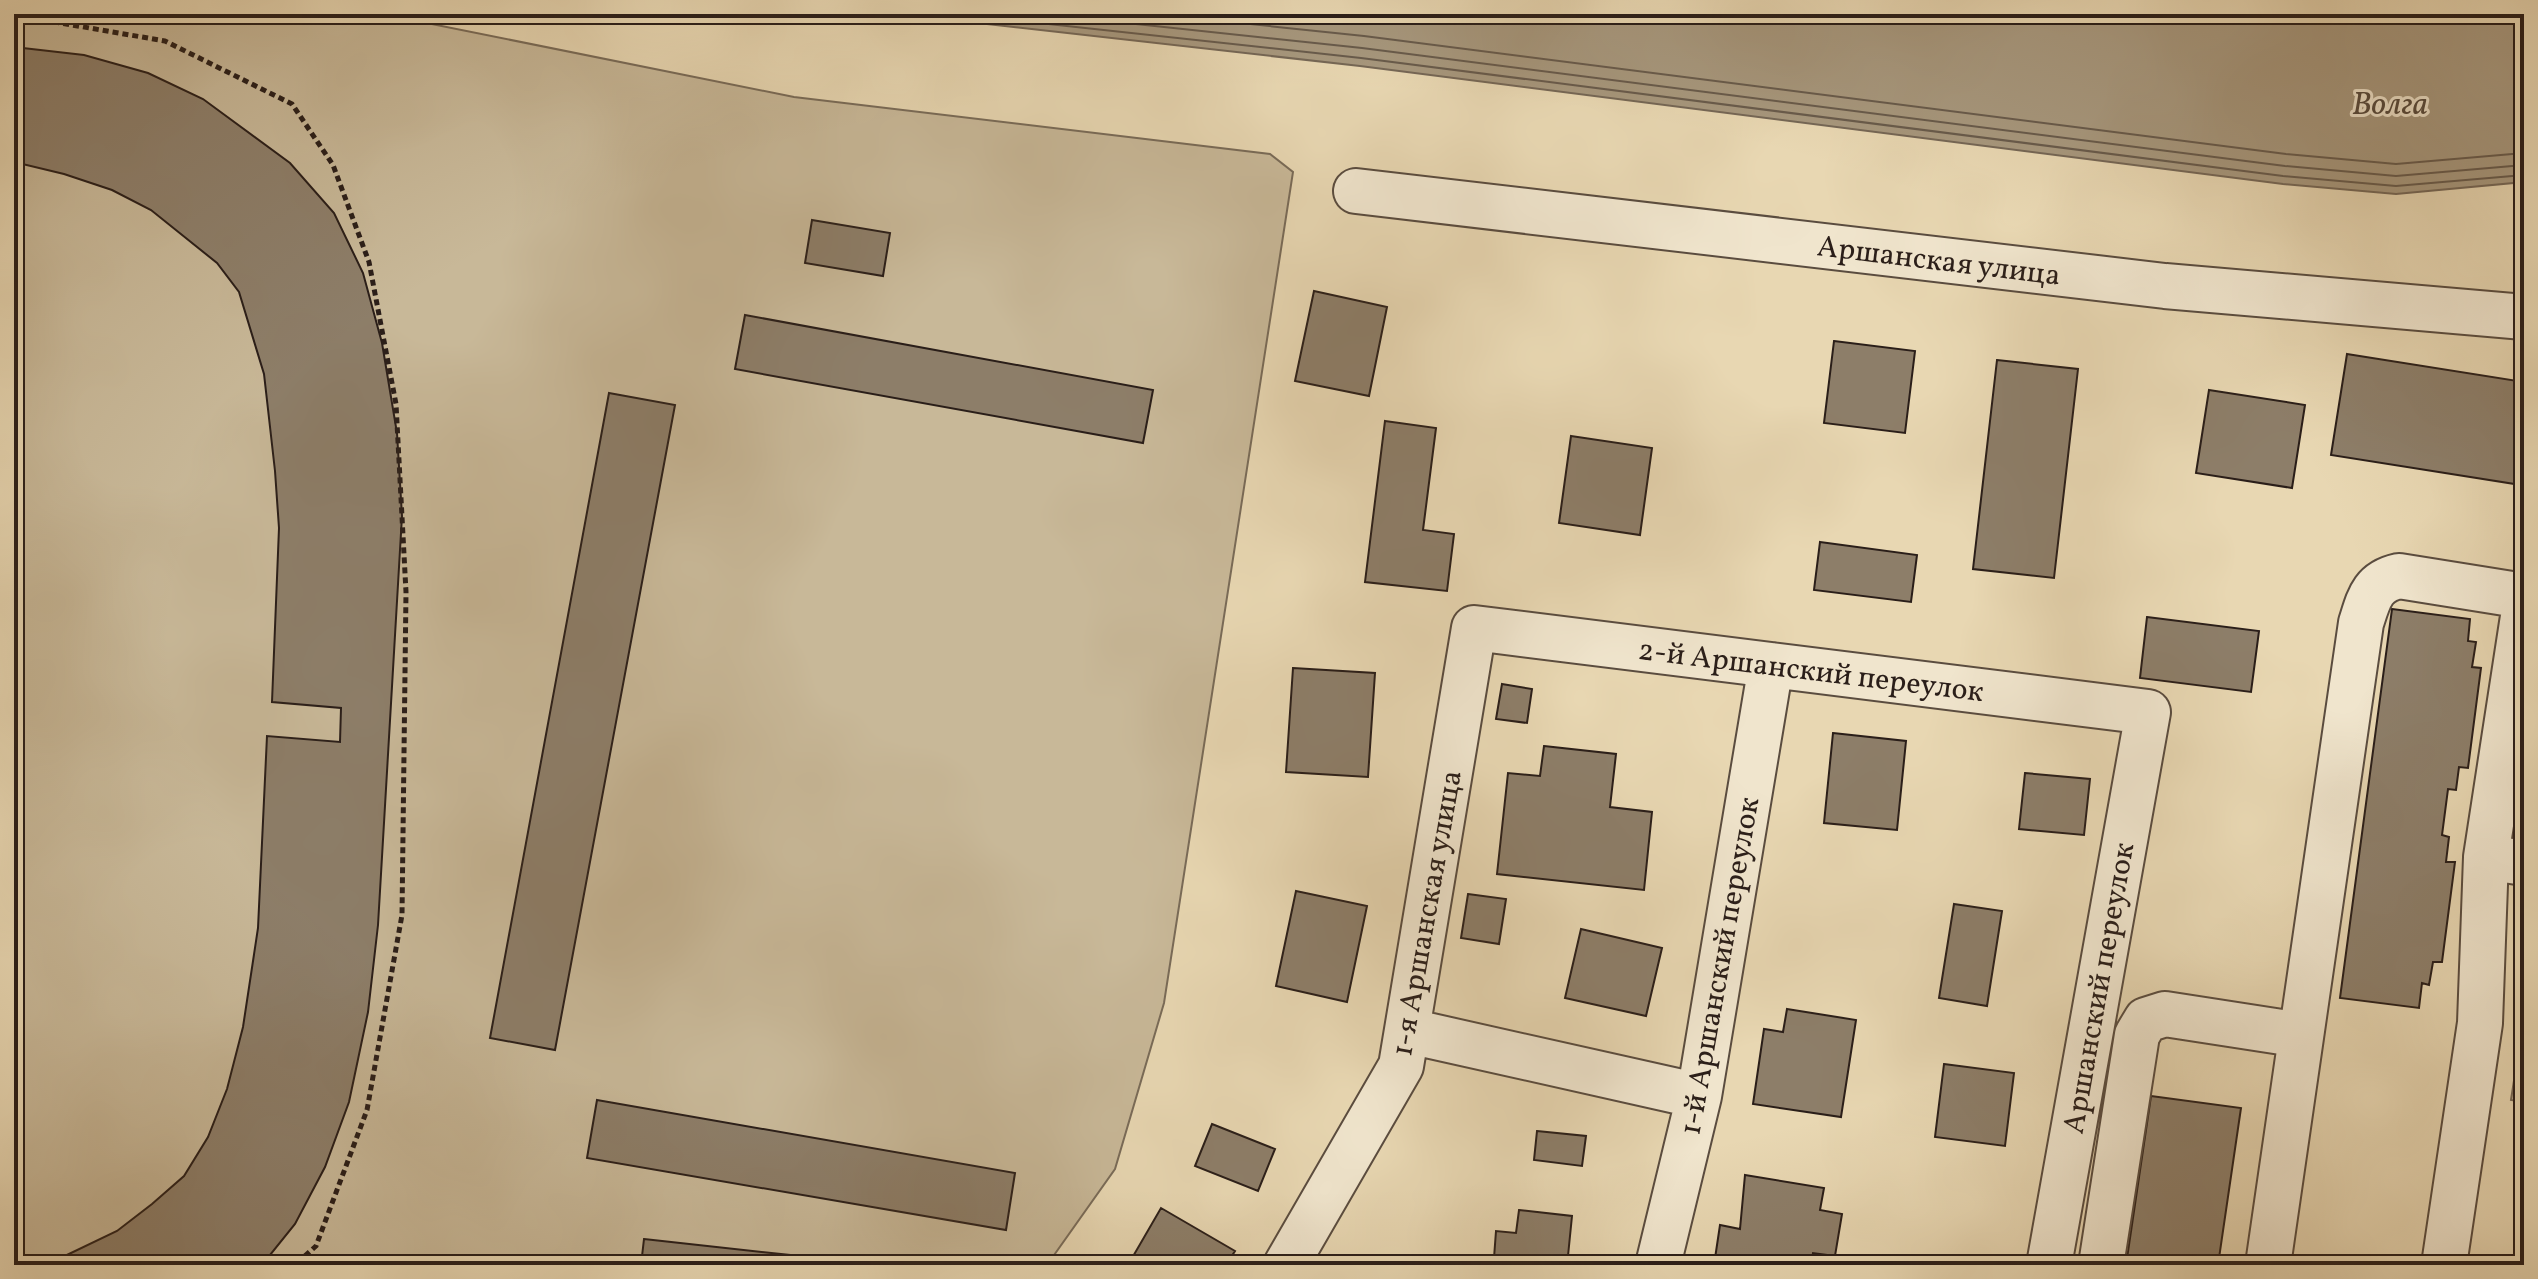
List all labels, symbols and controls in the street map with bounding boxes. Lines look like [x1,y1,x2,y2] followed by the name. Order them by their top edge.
[2352,84,2428,128] water label: Волга
[1815,226,2063,298] street label: Аршанская улица
[1636,630,1986,714] street label: 2-й Аршанский переулок
[1382,767,1474,1060] street label: 1-я Аршанская улица
[1671,794,1771,1139] street label: 1-й Аршанский переулок
[2054,840,2146,1137] street label: Аршанский переулок

